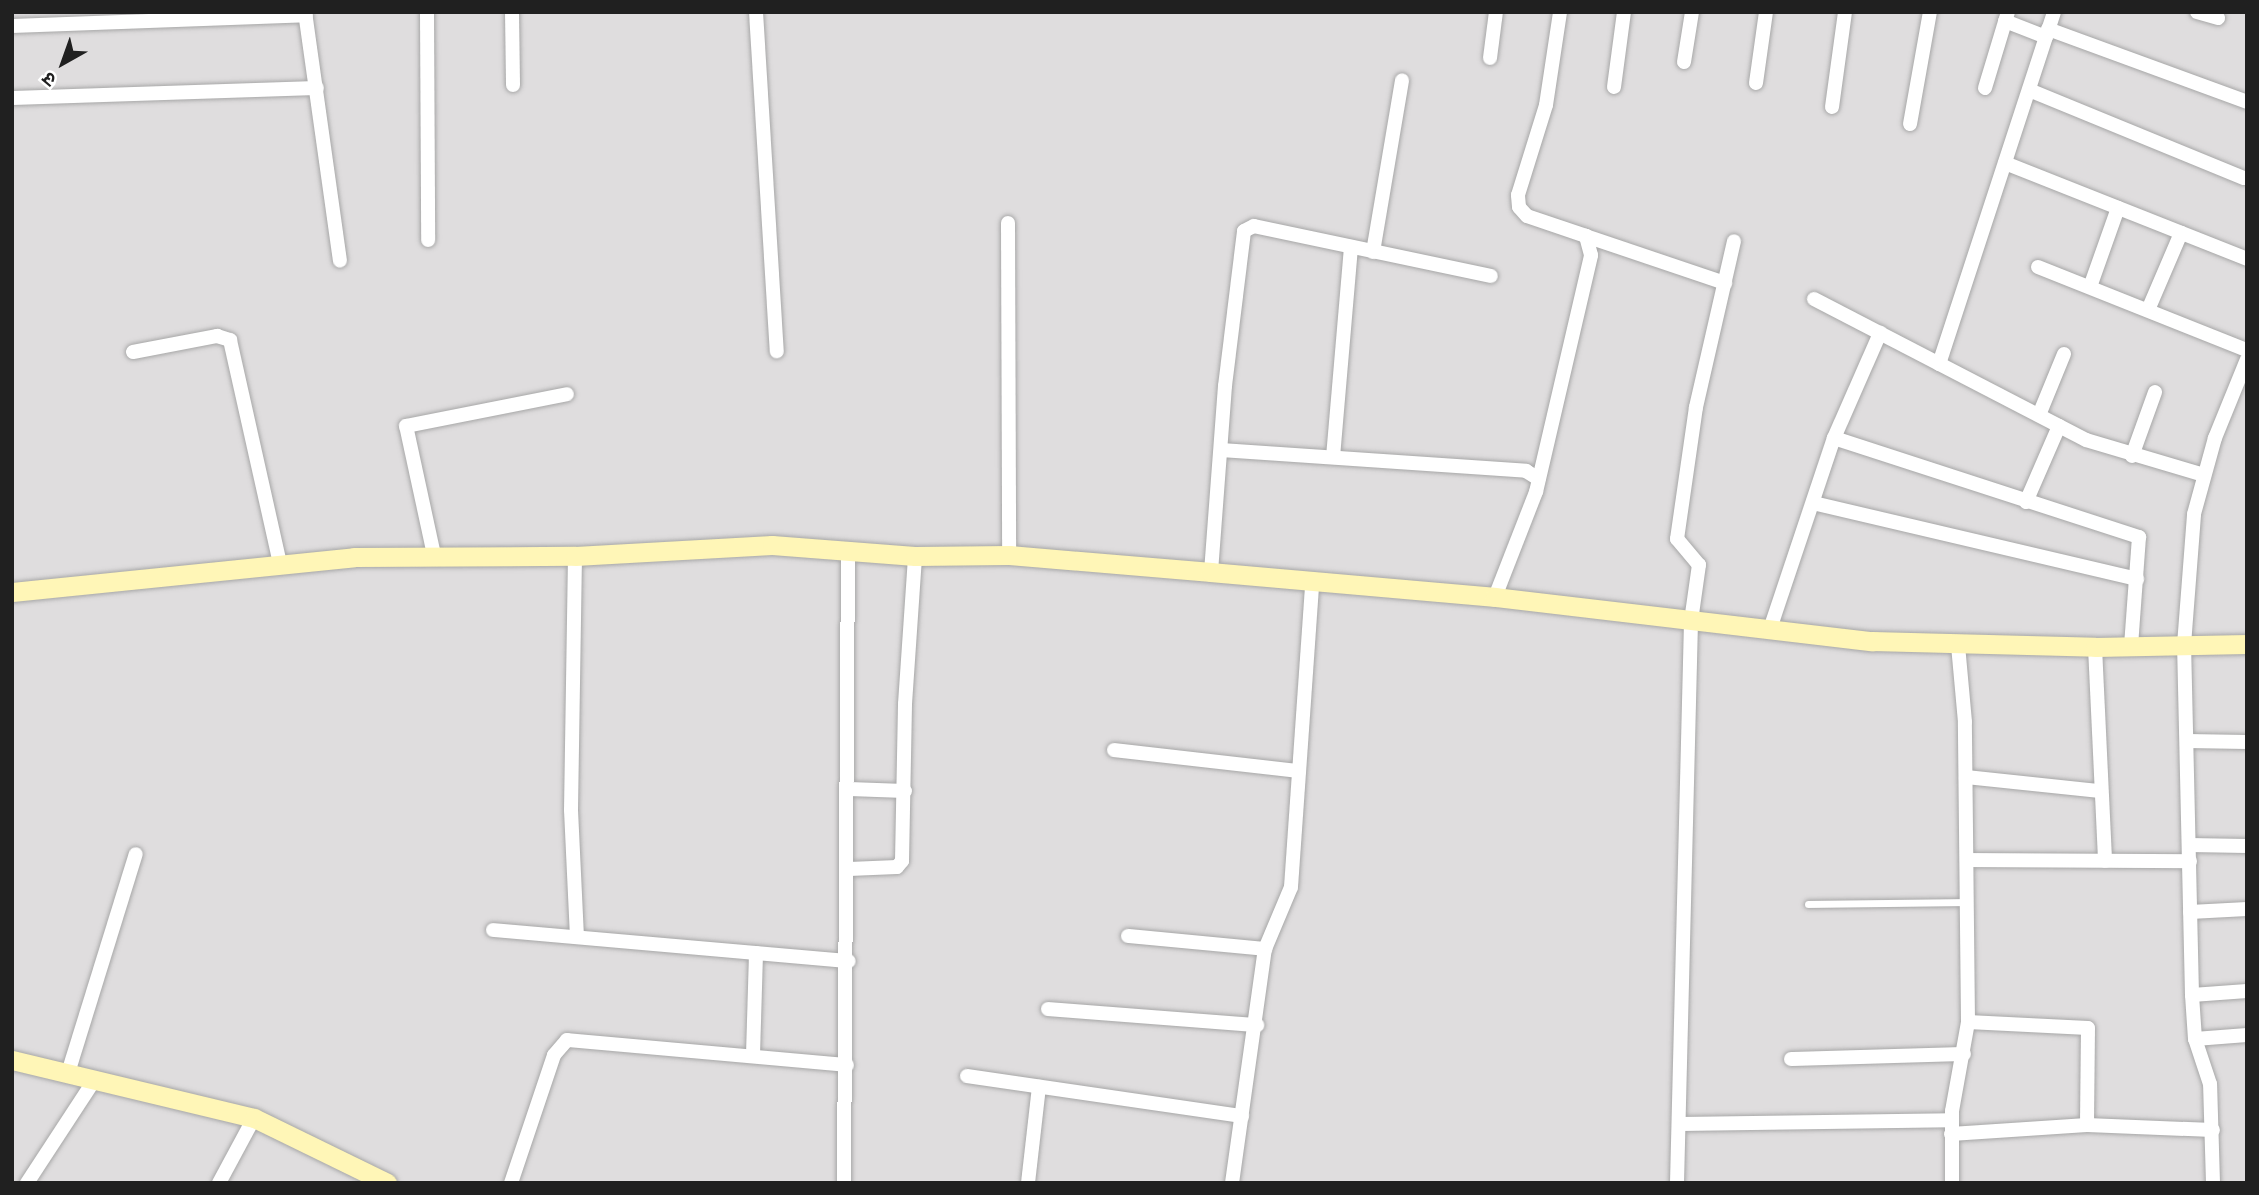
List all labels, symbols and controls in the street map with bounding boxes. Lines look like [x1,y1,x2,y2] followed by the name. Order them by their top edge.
[28,28,98,98] north arrow
[38,67,61,92] text: उ

